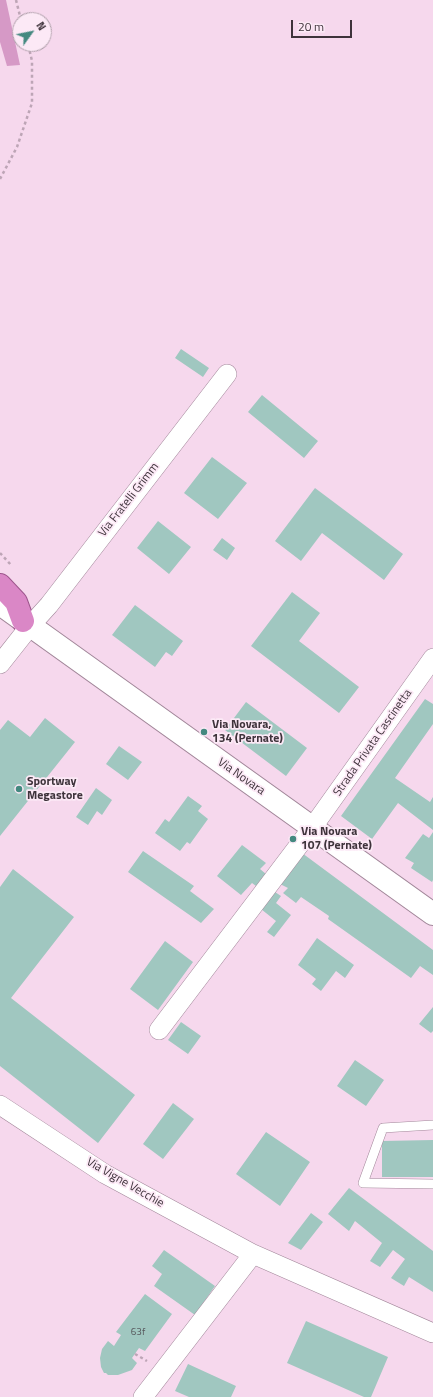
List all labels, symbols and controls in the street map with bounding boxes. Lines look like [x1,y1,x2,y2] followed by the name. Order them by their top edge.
[12,12,52,52] north arrow
[293,12,354,38] scale bar
[298,17,324,36] text: 20 m
[32,18,50,34] text: N
[96,460,162,540] street label: Via Fratelli Grimm
[331,687,415,799] street label: Strada Privata Cascinetta
[212,718,283,746] place label: Via Novara, 134 (Pernate)
[199,727,209,737] marker: Via Novara, 134 (Pernate)
[215,756,267,798] street label: Via Novara
[27,775,83,803] place label: Sportway Megastore
[14,784,24,794] marker: Sportway Megastore
[301,825,372,853] place label: Via Novara 107 (Pernate)
[288,834,298,844] marker: Via Novara 107 (Pernate)
[84,1155,166,1211] street label: Via Vigne Vecchie
[131,1327,145,1339] house number: 63f

